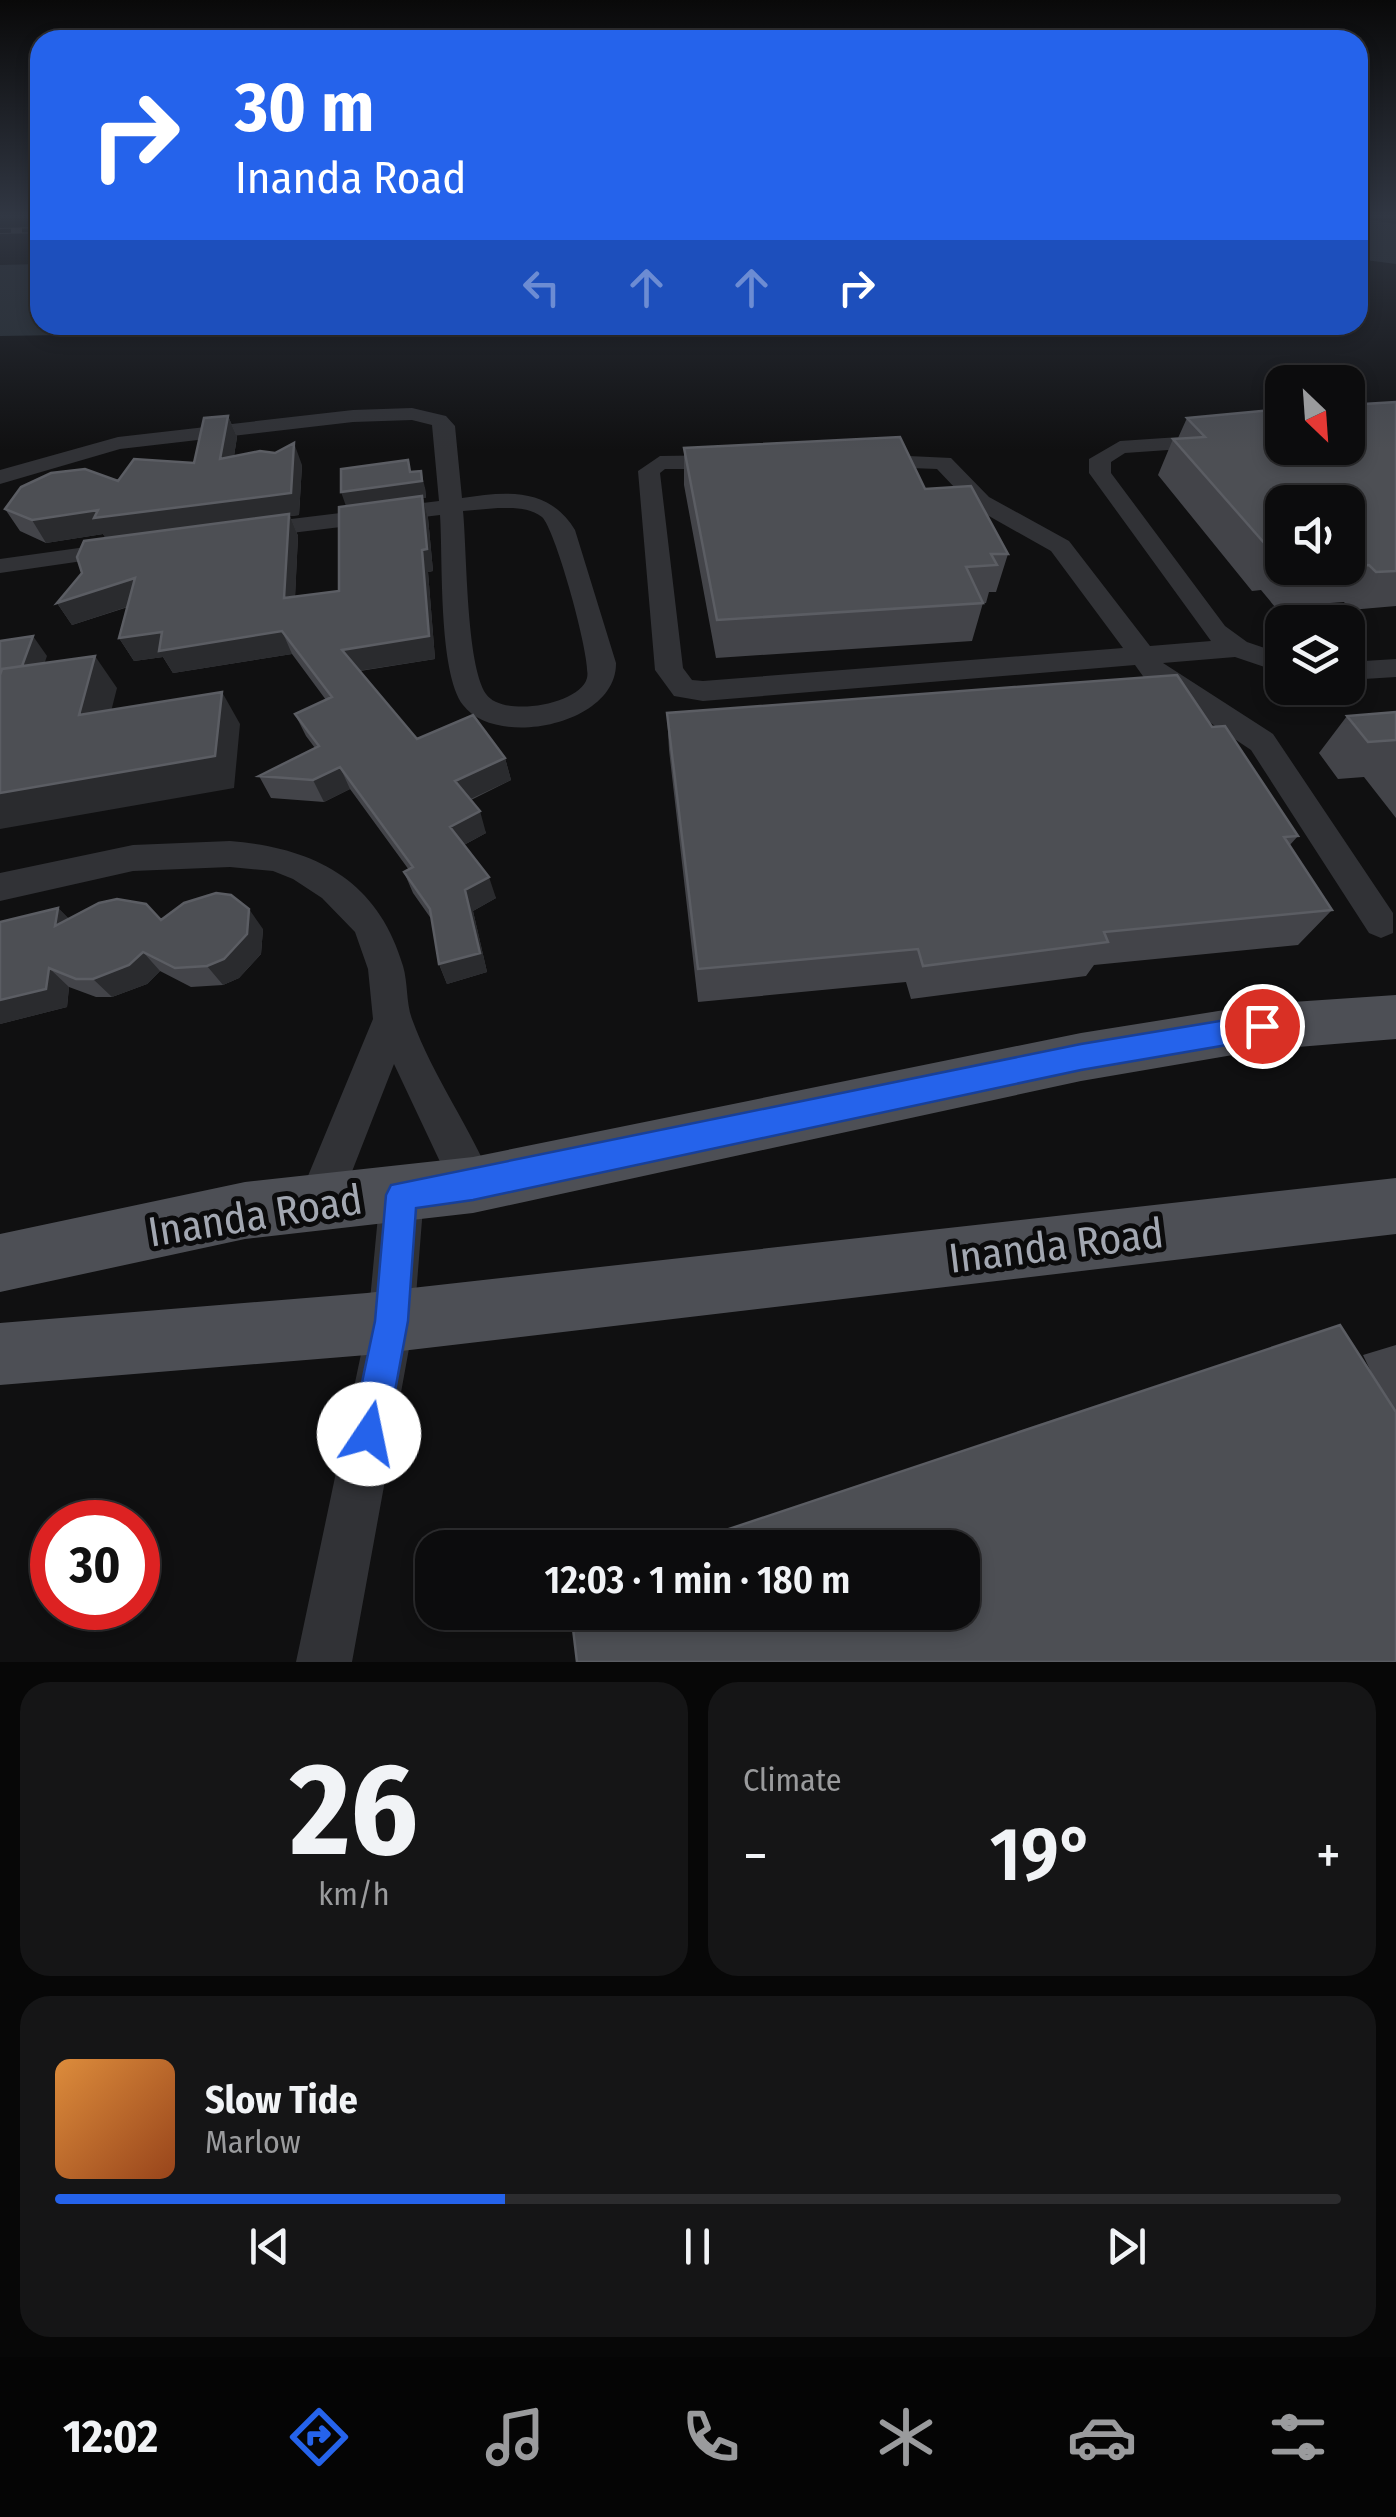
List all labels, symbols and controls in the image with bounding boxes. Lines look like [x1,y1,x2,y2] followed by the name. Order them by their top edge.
[235,66,374,150] text: 30 m
[70,70,200,200] icon: right
[235,151,466,205] text: Inanda Road
[514,260,569,315] icon: left
[619,260,674,315] icon: ahead
[724,260,779,315] icon: ahead
[829,260,884,315] icon: right
[1265,365,1365,465] north arrow
[1265,365,1365,705] map controls
[1265,485,1365,585] button: sound
[1265,605,1365,705] button: layers
[1220,984,1305,1069] pin
[1235,999,1290,1054] icon: arrive
[145,1174,366,1258] street label: Inanda Road
[946,1208,1166,1284] street label: Inanda Road
[317,1382,421,1486] position arrow
[30,1500,160,1630] speed limit sign: 30
[545,1557,850,1603] text: 12:03 · 1 min · 180 m
[290,1732,418,1888] text: 26
[743,1761,842,1799] text: Climate
[990,1810,1094,1900] text: 19°
[743,1823,768,1889] text: −
[1316,1823,1341,1889] text: +
[318,1875,390,1913] text: km/h
[205,2077,358,2123] text: Slow Tide
[205,2123,301,2161] text: Marlow
[242,2219,297,2274] icon: previous
[670,2219,725,2274] icon: pause
[1099,2219,1154,2274] icon: next
[284,2402,354,2472] icon: directions
[480,2402,550,2472] icon: music
[676,2402,746,2472] icon: phone
[871,2402,941,2472] icon: climate
[1067,2402,1137,2472] icon: car
[1263,2402,1333,2472] icon: filters
[63,2410,158,2464] text: 12:02

